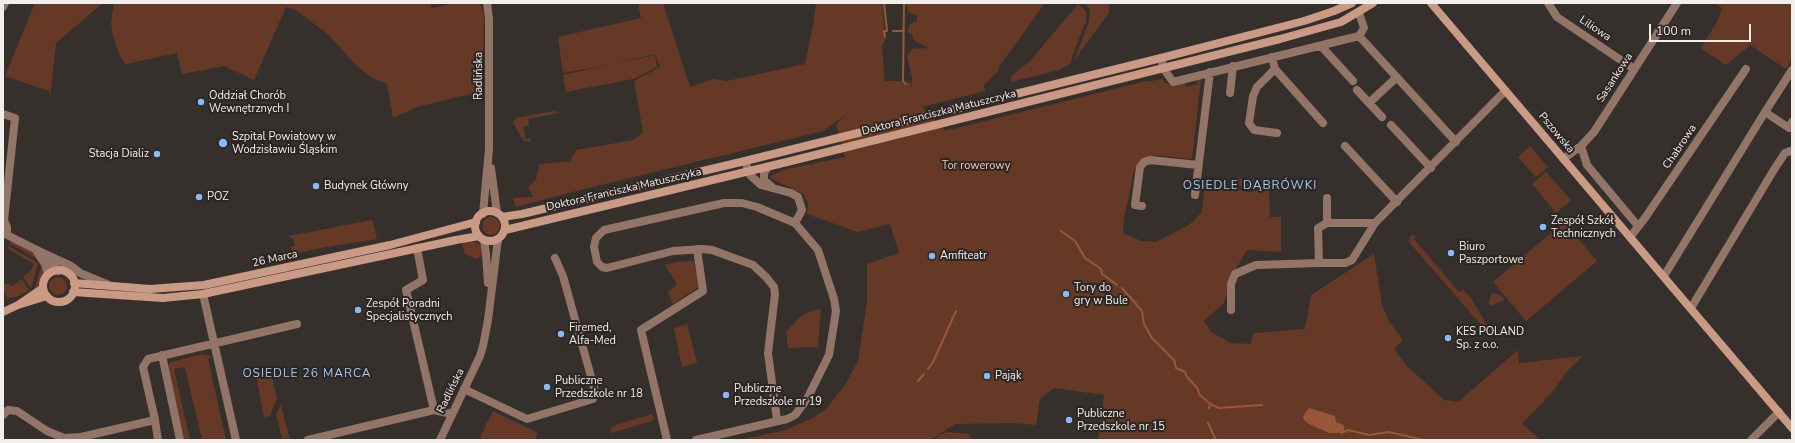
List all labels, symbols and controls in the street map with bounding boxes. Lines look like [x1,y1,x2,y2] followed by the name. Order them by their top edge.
[1577,14,1613,44] street label: Liliowa
[1651,16,1753,42] scale bar
[1656,23,1691,39] text: 100 m
[1594,51,1636,105] street label: Sasankowa
[472,52,486,100] street label: Radlińska
[860,87,1018,139] street label: Doktora Franciszka Matuszczyka
[209,89,289,115] place label: Oddział Chorób Wewnętrznych I
[196,97,206,107] marker: Oddział Chorób Wewnętrznych I
[1535,110,1577,156] street label: Pszowska
[1660,122,1700,172] street label: Chabrowa
[232,130,337,156] place label: Szpital Powiatowy w Wodzisławiu Śląskim
[217,137,229,149] marker: Szpital Powiatowy w Wodzisławiu Śląskim
[89,147,149,161] place label: Stacja Dializ
[152,149,162,159] marker: Stacja Dializ
[942,159,1010,173] park label: Tor rowerowy
[545,166,703,214] street label: Doktora Franciszka Matuszczyka
[324,179,408,193] place label: Budynek Główny
[1183,179,1317,193] district label: OSIEDLE DĄBRÓWKI
[311,181,321,191] marker: Budynek Główny
[207,190,229,204] place label: POZ
[194,192,204,202] marker: POZ
[1551,214,1616,240] place label: Zespół Szkół Technicznych
[1538,222,1548,232] marker: Zespół Szkół Technicznych
[1459,240,1523,266] place label: Biuro Paszportowe
[251,248,299,270] street label: 26 Marca
[1446,248,1456,258] marker: Biuro Paszportowe
[940,249,987,263] place label: Amfiteatr
[927,251,937,261] marker: Amfiteatr
[1074,281,1128,307] place label: Tory do gry w Bule
[1061,289,1071,299] marker: Tory do gry w Bule
[366,297,452,323] place label: Zespół Poradni Specjalistycznych
[353,305,363,315] marker: Zespół Poradni Specjalistycznych
[569,321,616,347] place label: Firemed, Alfa-Med
[1456,325,1524,351] place label: KES POLAND Sp. z o.o.
[556,329,566,339] marker: Firemed, Alfa-Med
[1443,333,1453,343] marker: KES POLAND Sp. z o.o.
[435,366,467,416] street label: Radlińska
[242,367,372,381] district label: OSIEDLE 26 MARCA
[995,369,1021,383] place label: Pająk
[982,371,992,381] marker: Pająk
[555,374,643,400] place label: Publiczne Przedszkole nr 18
[542,382,552,392] marker: Publiczne Przedszkole nr 18
[734,382,822,408] place label: Publiczne Przedszkole nr 19
[721,390,731,400] marker: Publiczne Przedszkole nr 19
[1077,407,1165,433] place label: Publiczne Przedszkole nr 15
[1064,415,1074,425] marker: Publiczne Przedszkole nr 15

